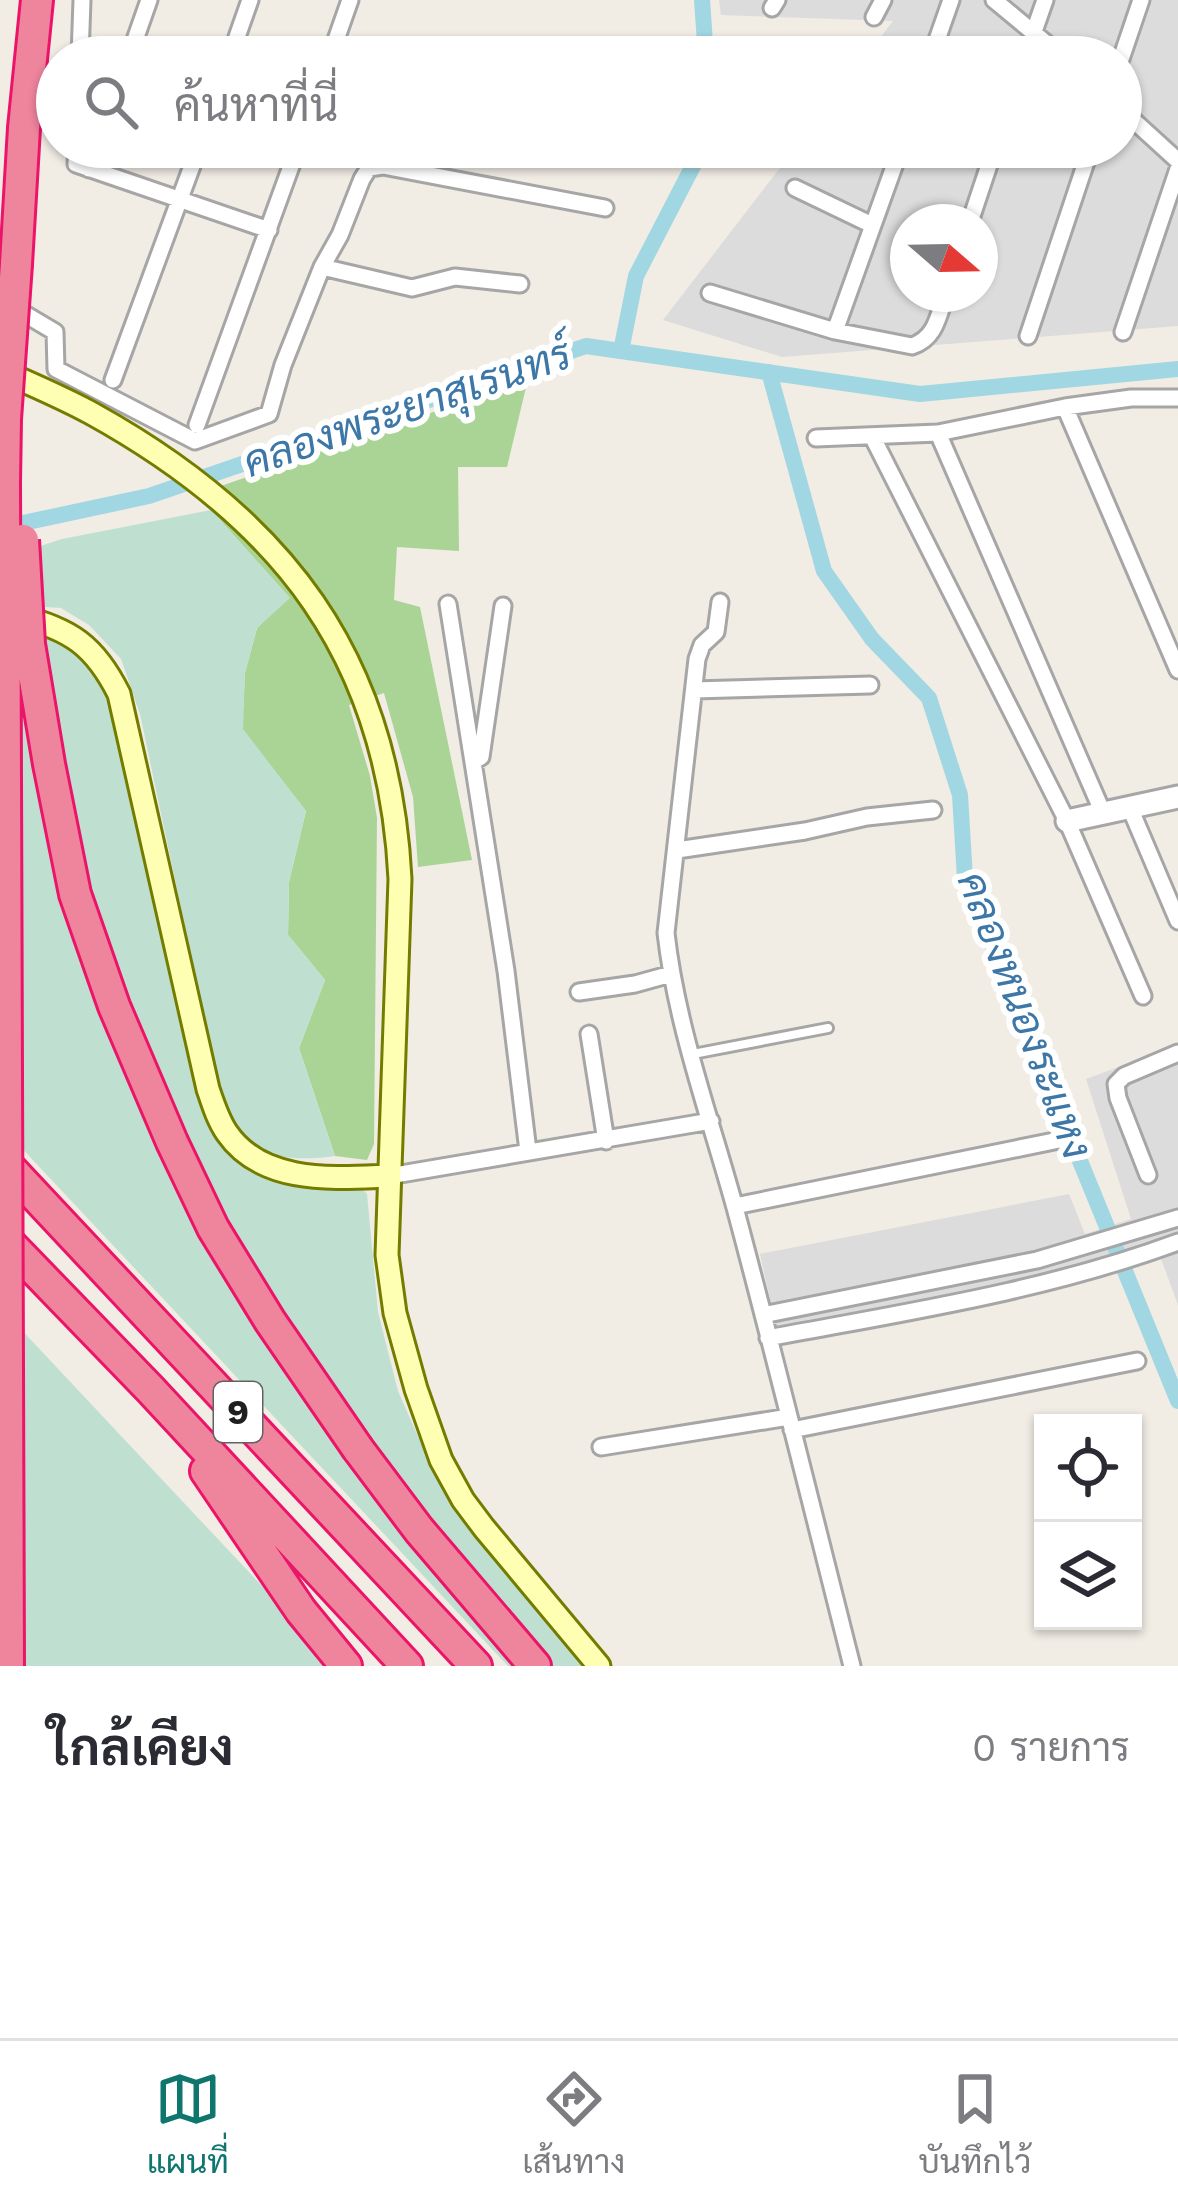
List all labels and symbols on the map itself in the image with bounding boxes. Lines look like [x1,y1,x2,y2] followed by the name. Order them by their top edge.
[890,204,998,312] north arrow
[236,325,585,492] water label: คลองพระยาสุเรนทร์
[948,865,1102,1165] water label: คลองหนองระแหง
[214,1382,262,1442] road number: 9

